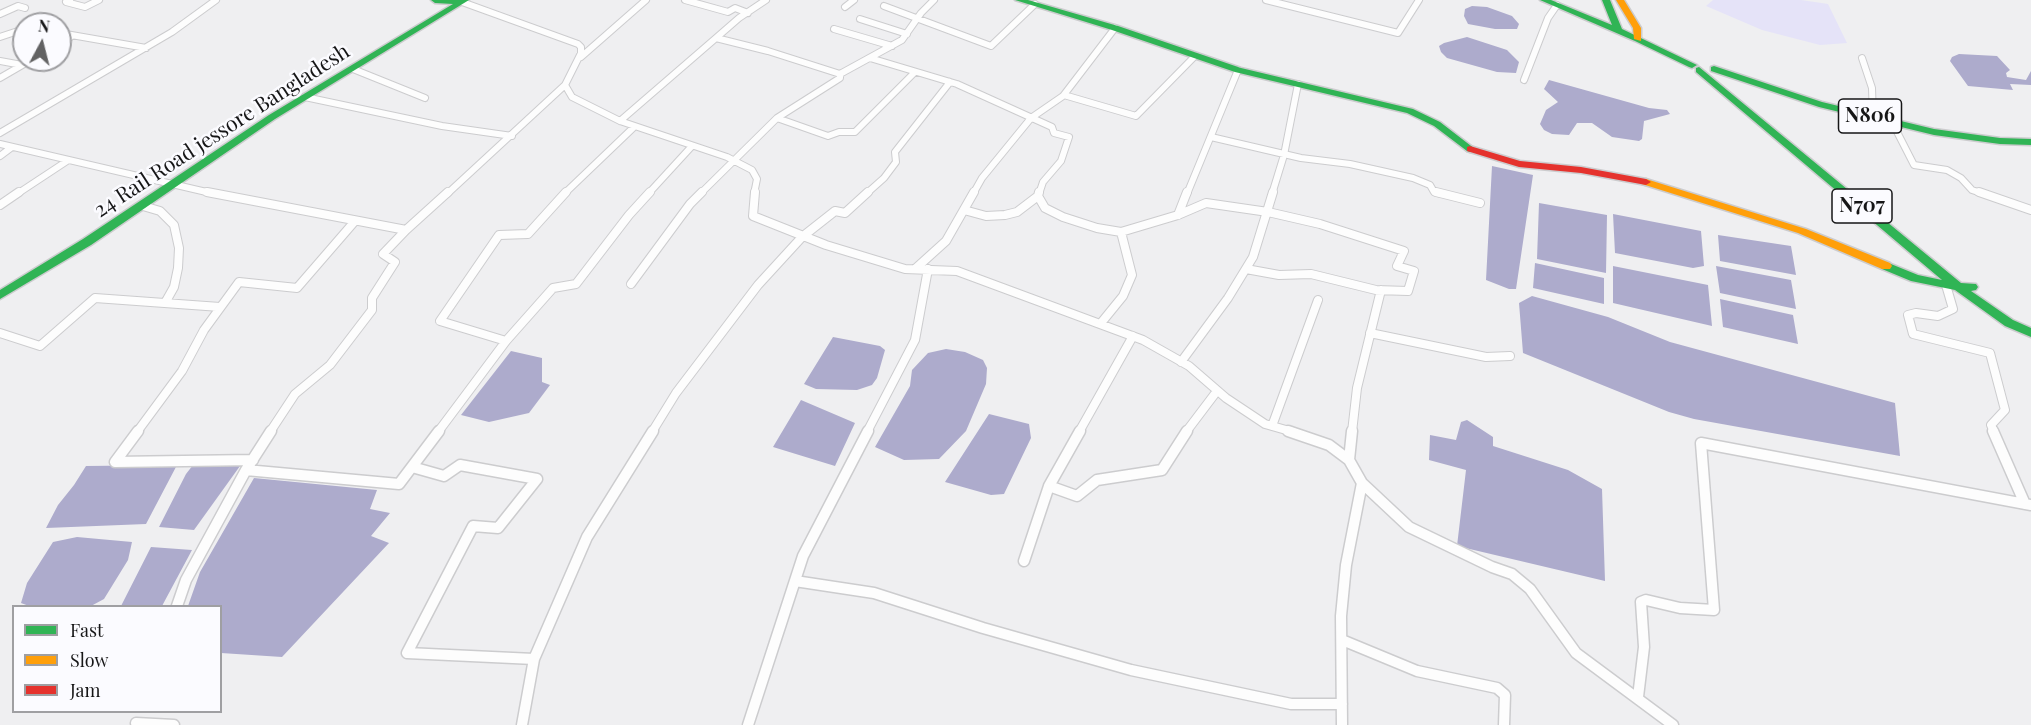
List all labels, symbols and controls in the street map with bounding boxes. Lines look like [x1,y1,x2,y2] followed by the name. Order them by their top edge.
[12,12,72,72] north arrow
[37,14,51,37] text: N
[90,39,354,223] street label: 24 Rail Road jessore Bangladesh
[1838,99,1902,133] road number: N806
[1832,189,1892,223] road number: N707
[12,605,222,713] legend
[70,618,103,642] text: Fast
[70,648,108,672] text: Slow
[70,678,100,702] text: Jam

